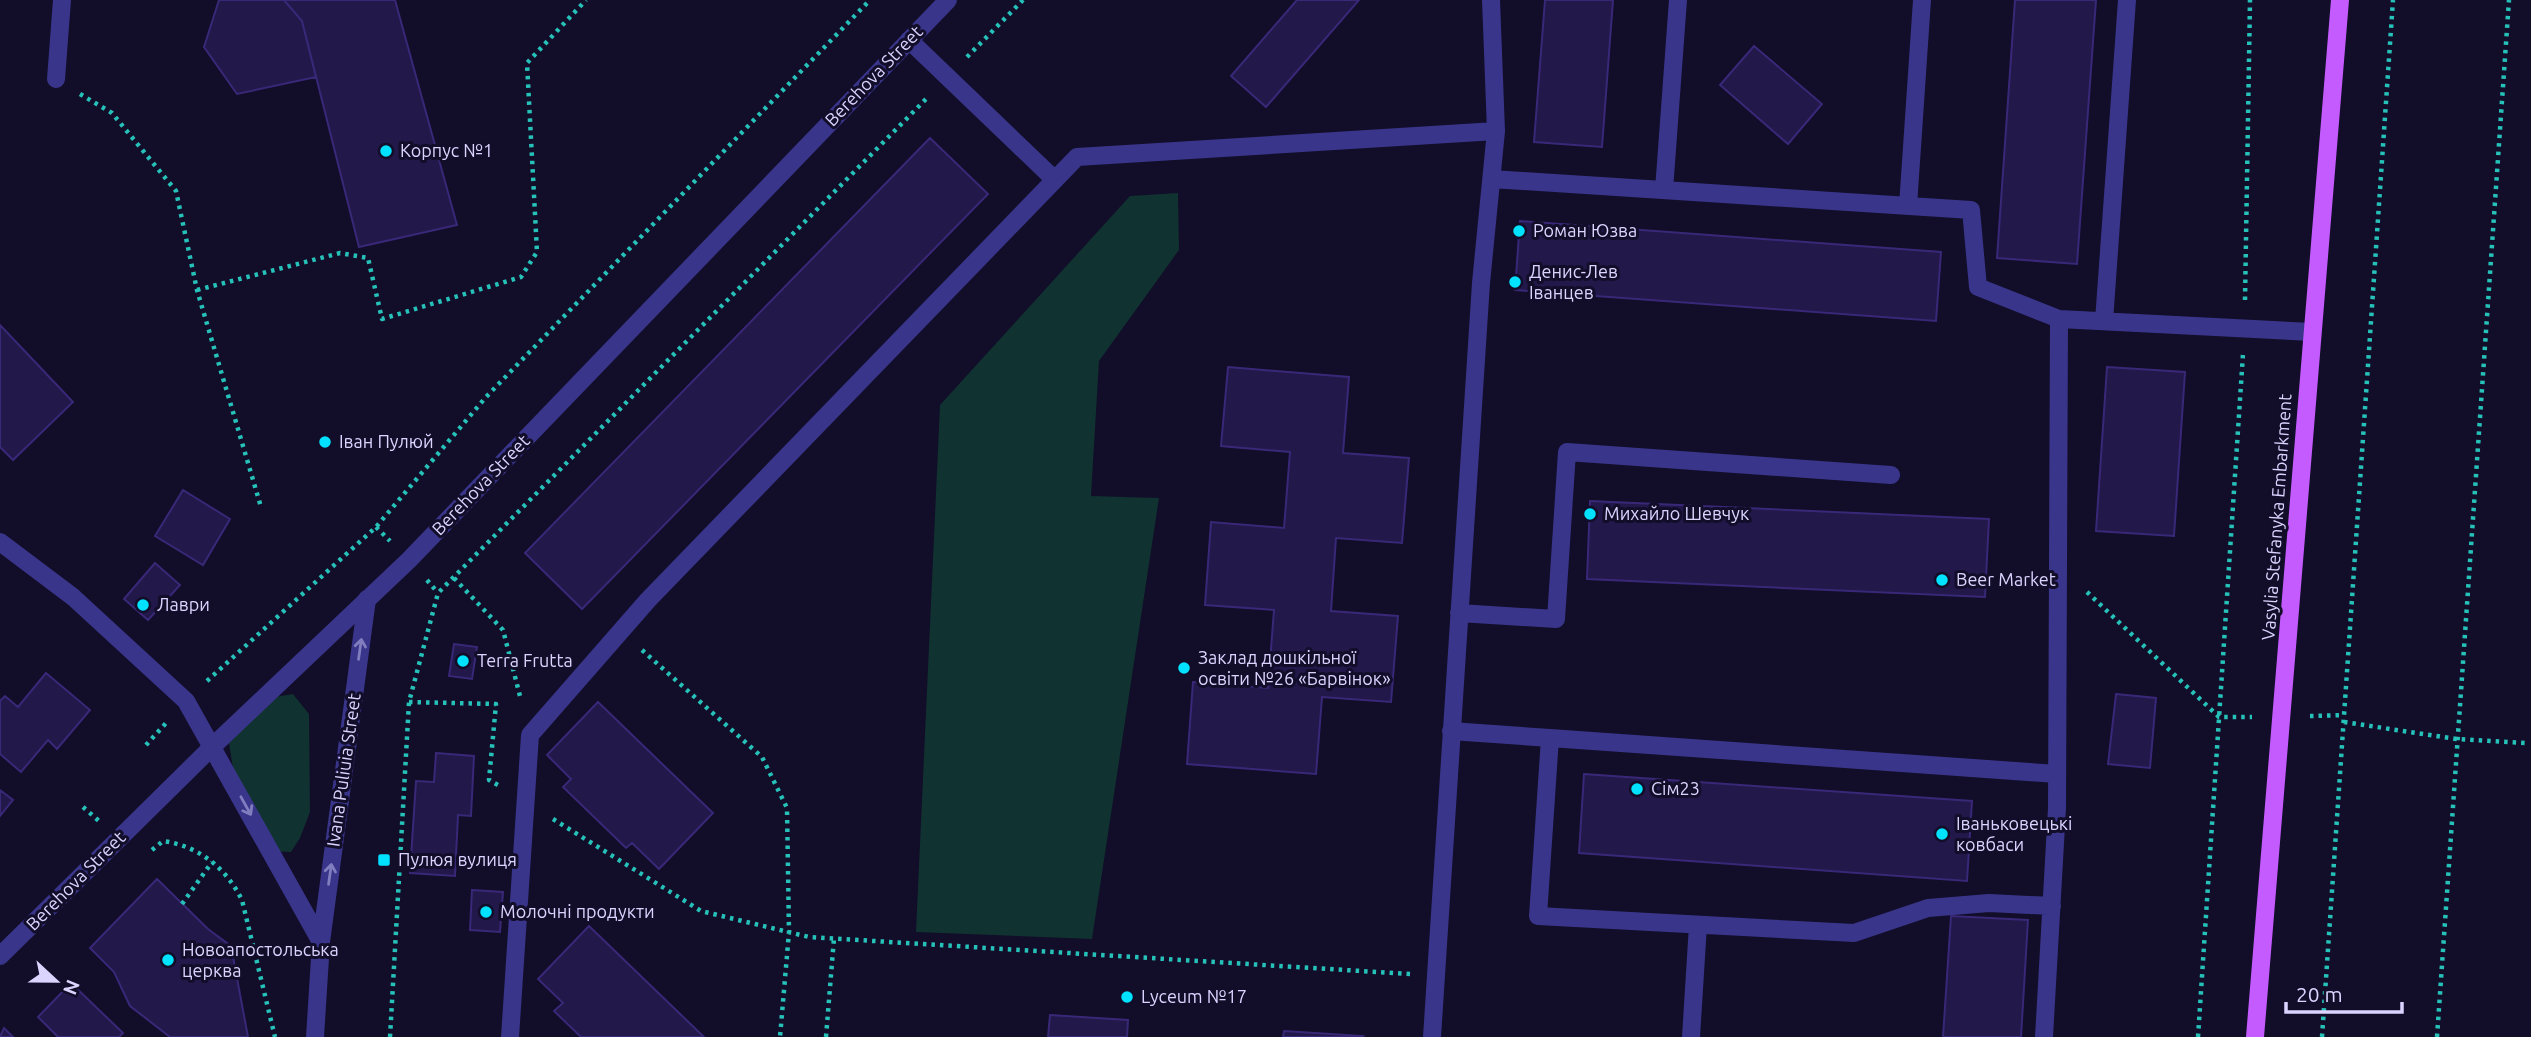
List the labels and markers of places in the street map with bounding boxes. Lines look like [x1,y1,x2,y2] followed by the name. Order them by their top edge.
[400,140,493,160] place label: Корпус №1
[378,143,394,159] marker: Корпус №1
[1533,220,1637,240] place label: Роман Юзва
[1511,223,1527,239] marker: Роман Юзва
[1529,261,1618,302] place label: Денис-Лев Іванцев
[1507,274,1523,290] marker: Денис-Лев Іванцев
[339,431,434,451] place label: Іван Пулюй
[317,434,333,450] marker: Іван Пулюй
[1604,503,1749,523] place label: Михайло Шевчук
[1582,506,1598,522] marker: Михайло Шевчук
[1956,569,2056,589] place label: Beer Market
[1934,572,1950,588] marker: Beer Market
[157,594,210,614] place label: Лаври
[135,597,151,613] marker: Лаври
[1198,647,1391,688] place label: Заклад дошкільної освіти №26 «Барвінок»
[477,650,573,670] place label: Terra Frutta
[455,653,471,669] marker: Terra Frutta
[1176,660,1192,676] marker: Заклад дошкільної освіти №26 «Барвінок»
[1651,778,1700,798] place label: Сім23
[1629,781,1645,797] marker: Сім23
[1956,813,2072,854] place label: Іваньковецькі ковбаси
[1934,826,1950,842] marker: Іваньковецькі ковбаси
[398,849,517,869] place label: Пулюя вулиця
[376,852,392,868] marker: Пулюя вулиця
[500,901,655,921] place label: Молочні продукти
[478,904,494,920] marker: Молочні продукти
[182,939,339,980] place label: Новоапостольська церква
[160,952,176,968] marker: Новоапостольська церква
[1141,986,1247,1006] place label: Lyceum №17
[1119,989,1135,1005] marker: Lyceum №17

